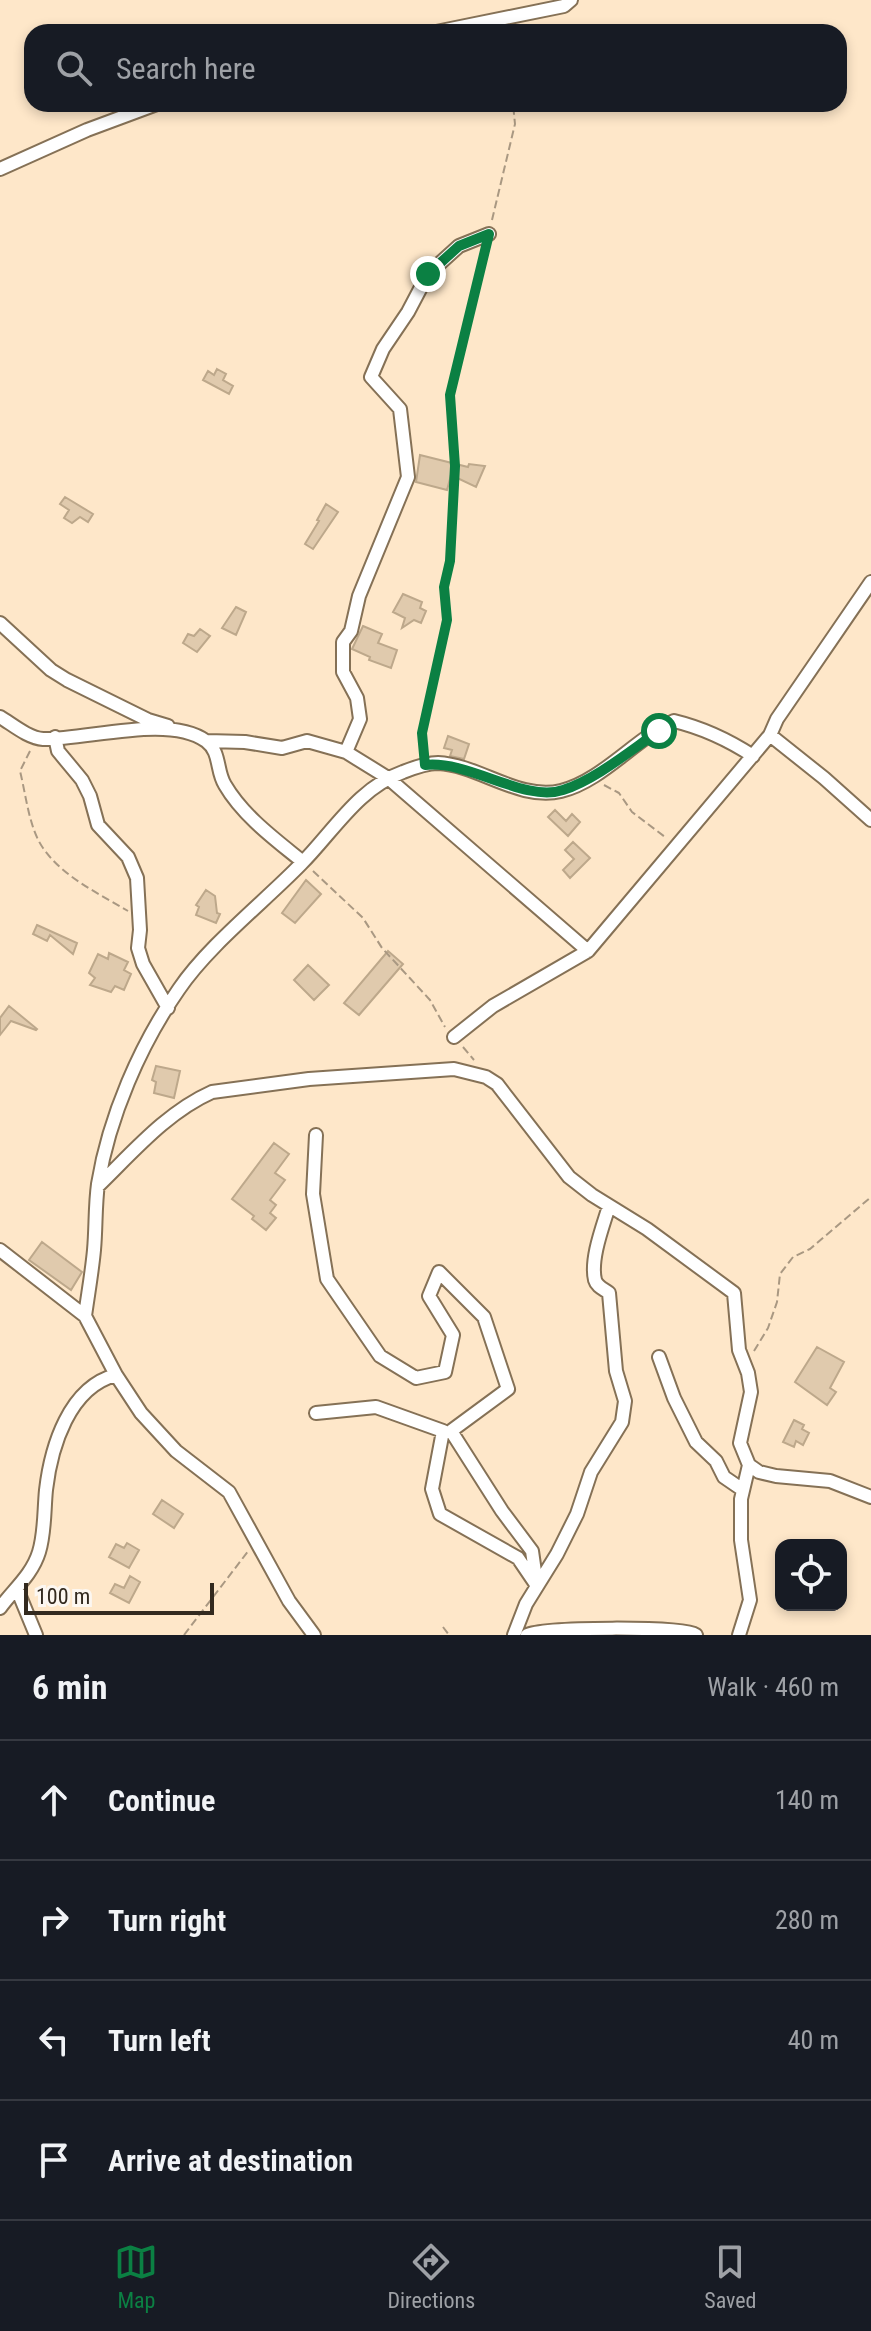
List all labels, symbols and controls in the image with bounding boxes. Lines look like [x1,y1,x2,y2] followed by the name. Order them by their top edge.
[24,24,847,112] search box
[52,46,96,90] icon: search
[116,51,256,86] text: Search here
[410,256,446,292] route end
[641,713,677,749] route start
[775,1539,847,1611] map controls
[775,1539,847,1611] button: locate
[24,1579,214,1615] scale bar
[36,1584,90,1609] text: 100 m
[32,1667,108,1707] text: 6 min
[707,1672,839,1702] text: Walk · 460 m
[32,1778,76,1822] icon: ahead
[108,1783,215,1818] text: Continue
[775,1785,839,1815] text: 140 m
[32,1898,76,1942] icon: right
[108,1903,226,1938] text: Turn right
[775,1905,839,1935] text: 280 m
[32,2018,76,2062] icon: left
[108,2023,211,2058] text: Turn left
[788,2025,839,2055] text: 40 m
[32,2138,76,2182] icon: arrive
[108,2143,353,2178] text: Arrive at destination
[114,2240,158,2313] tab: Map
[387,2240,475,2313] tab: Directions
[704,2240,757,2313] tab: Saved

